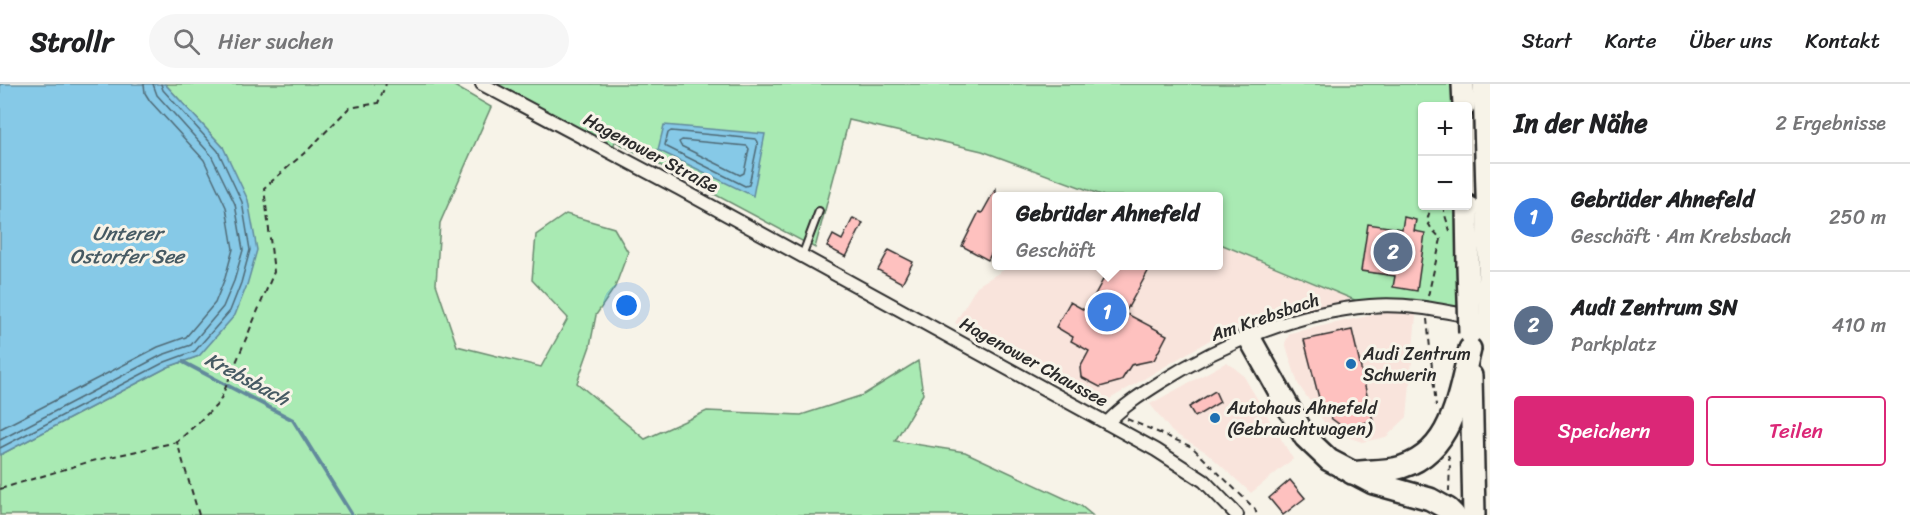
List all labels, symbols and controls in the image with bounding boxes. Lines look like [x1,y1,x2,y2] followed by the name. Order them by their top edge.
[149,14,569,68] search box
[30,17,113,66] text: Strollr
[218,22,333,61] text: Hier suchen
[1522,22,1572,60] text: Start
[1605,22,1657,60] text: Karte
[1690,22,1772,60] text: Über uns
[1805,22,1880,60] text: Kontakt
[170,25,203,58] icon: search
[1514,100,1648,146] text: In der Nähe
[1418,102,1472,210] map controls
[1418,102,1472,156] button: +
[578,104,725,202] street label: Hagenower Straße
[1776,106,1886,141] text: 2 Ergebnisse
[1418,156,1472,210] button: −
[1571,180,1754,219] text: Gebrüder Ahnefeld
[992,192,1223,270] popup
[1016,194,1199,233] text: Gebrüder Ahnefeld
[1529,200,1538,235] text: 1
[1829,200,1886,235] text: 250 m
[70,216,186,274] water label: Unterer Ostorfer See
[1571,219,1791,254] text: Geschäft · Am Krebsbach
[1374,230,1412,274] pin: 2
[1016,233,1095,268] text: Geschäft
[1205,284,1324,351] street label: Am Krebsbach
[1571,288,1738,327] text: Audi Zentrum SN
[1088,290,1126,334] pin: 1
[612,291,641,320] your location
[954,308,1114,416] street label: Hagenower Chaussee
[1528,308,1539,343] text: 2
[1832,308,1886,343] text: 410 m
[1571,327,1657,362] text: Parkplatz
[1362,338,1471,391] place label: Audi Zentrum Schwerin
[199,342,297,417] water label: Krebsbach
[1344,357,1358,371] marker: Audi Zentrum Schwerin
[1226,392,1378,445] place label: Autohaus Ahnefeld (Gebrauchtwagen)
[1514,396,1694,466] button: Speichern
[1706,396,1886,466] button: Teilen
[1208,411,1222,425] marker: Autohaus Ahnefeld (Gebrauchtwagen)

